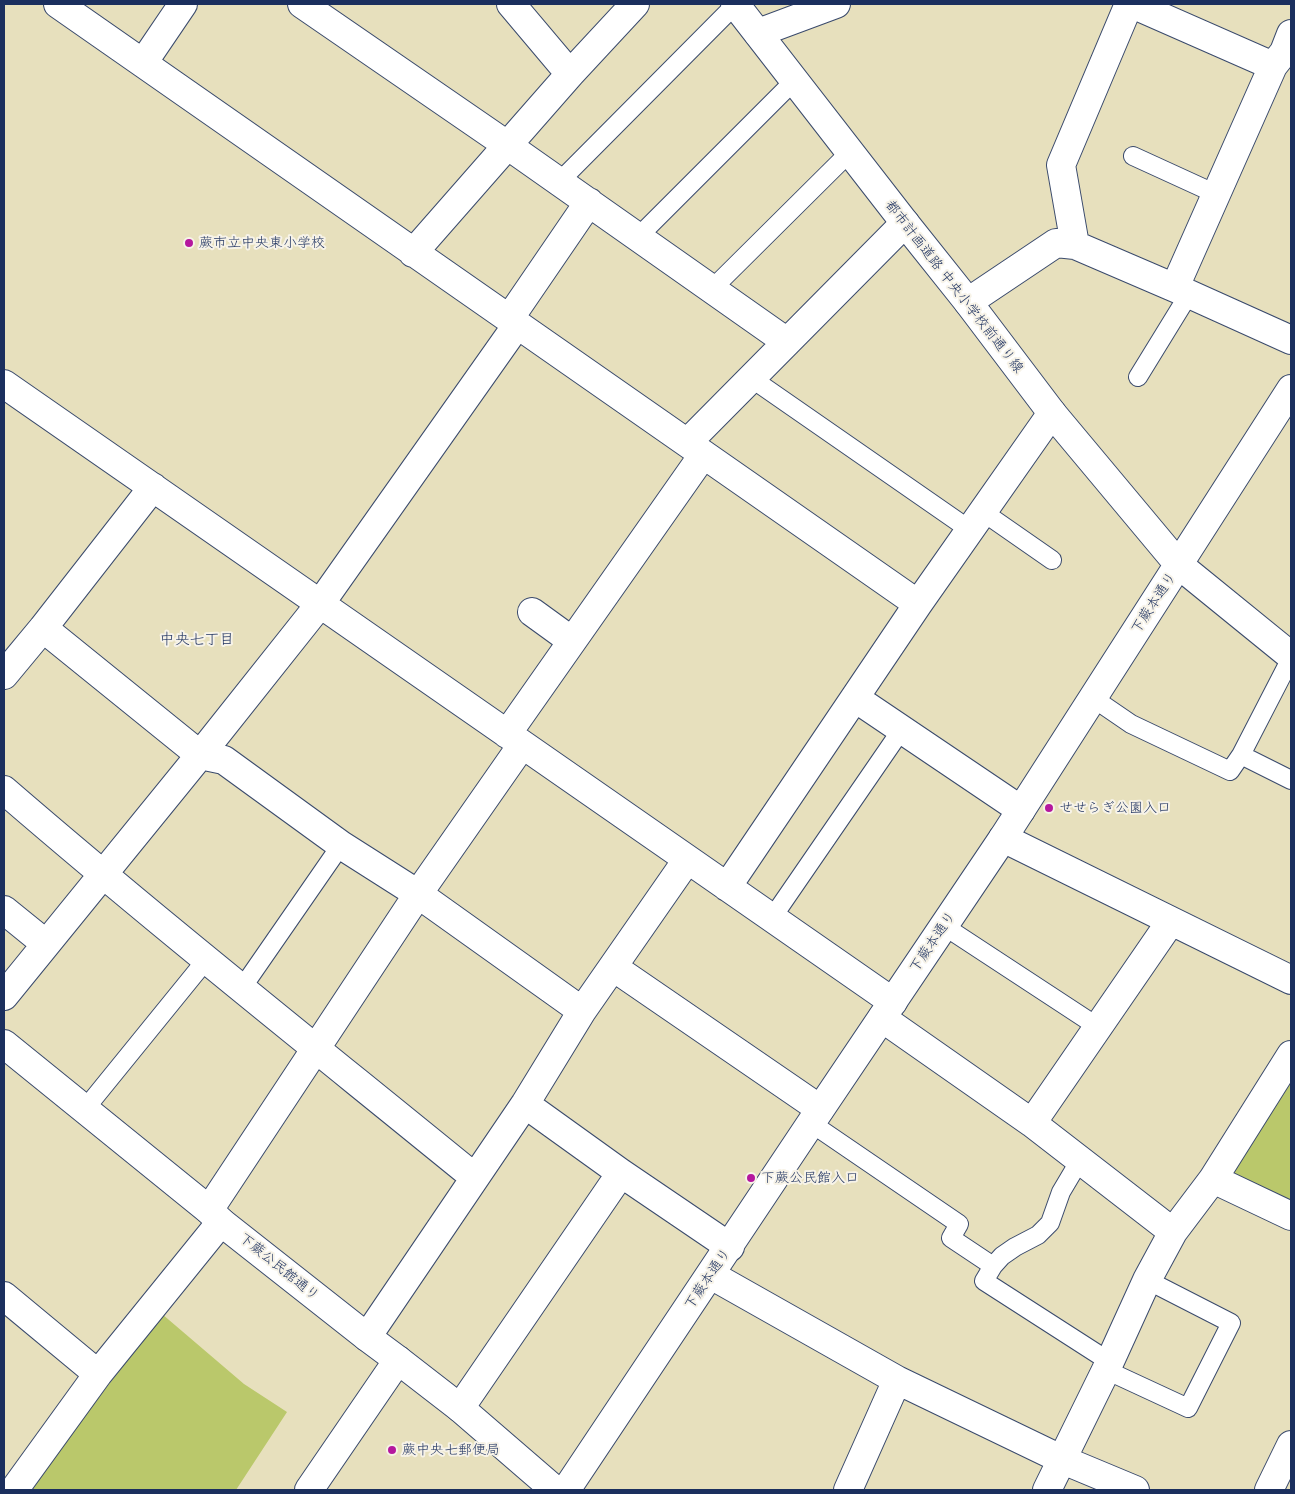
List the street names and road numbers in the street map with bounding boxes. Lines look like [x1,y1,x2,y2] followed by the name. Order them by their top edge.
[881,197,1027,377] street label: 都市計画道路 中央小学校前通り線
[1128,569,1180,637] street label: 下蕨本通り
[906,908,960,976] street label: 下蕨本通り
[236,1230,322,1304] street label: 下蕨公民館通り
[681,1245,735,1313] street label: 下蕨本通り

